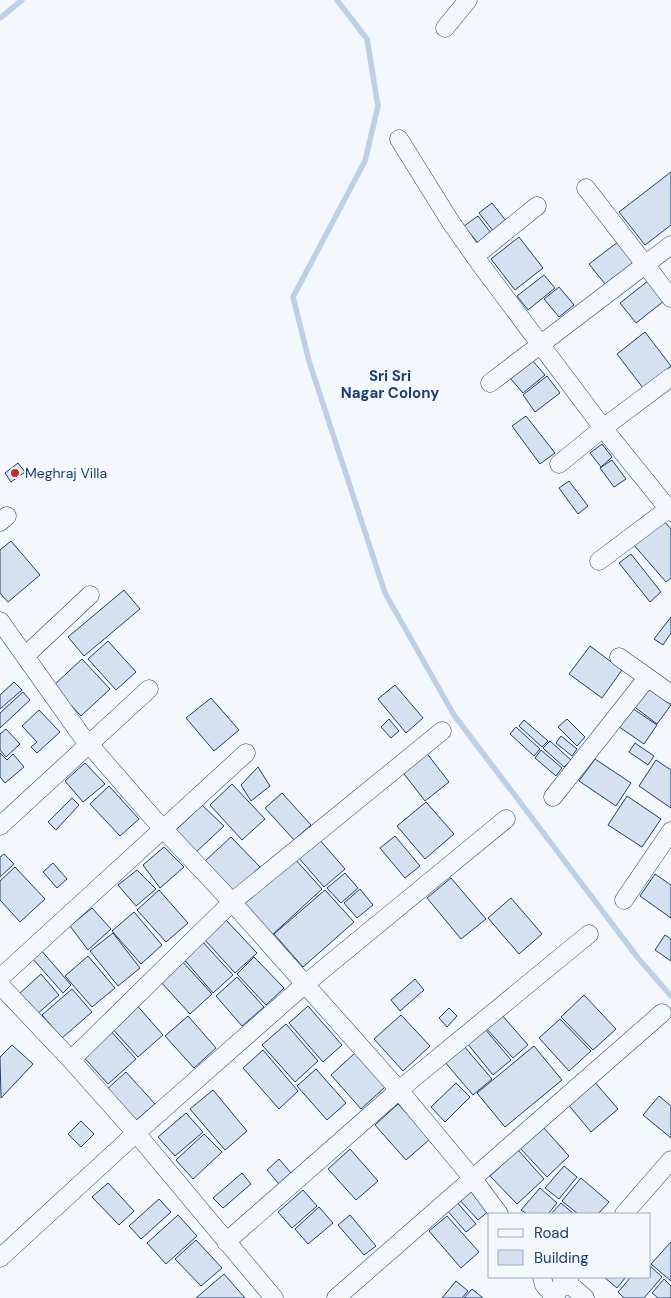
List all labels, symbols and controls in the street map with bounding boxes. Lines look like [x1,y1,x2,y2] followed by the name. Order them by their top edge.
[341,366,439,403] district label: Sri Sri Nagar Colony
[25,464,107,482] place label: Meghraj Villa
[9,467,21,479] marker: Meghraj Villa
[488,1213,651,1278] legend
[534,1223,569,1243] text: Road
[534,1248,589,1268] text: Building

